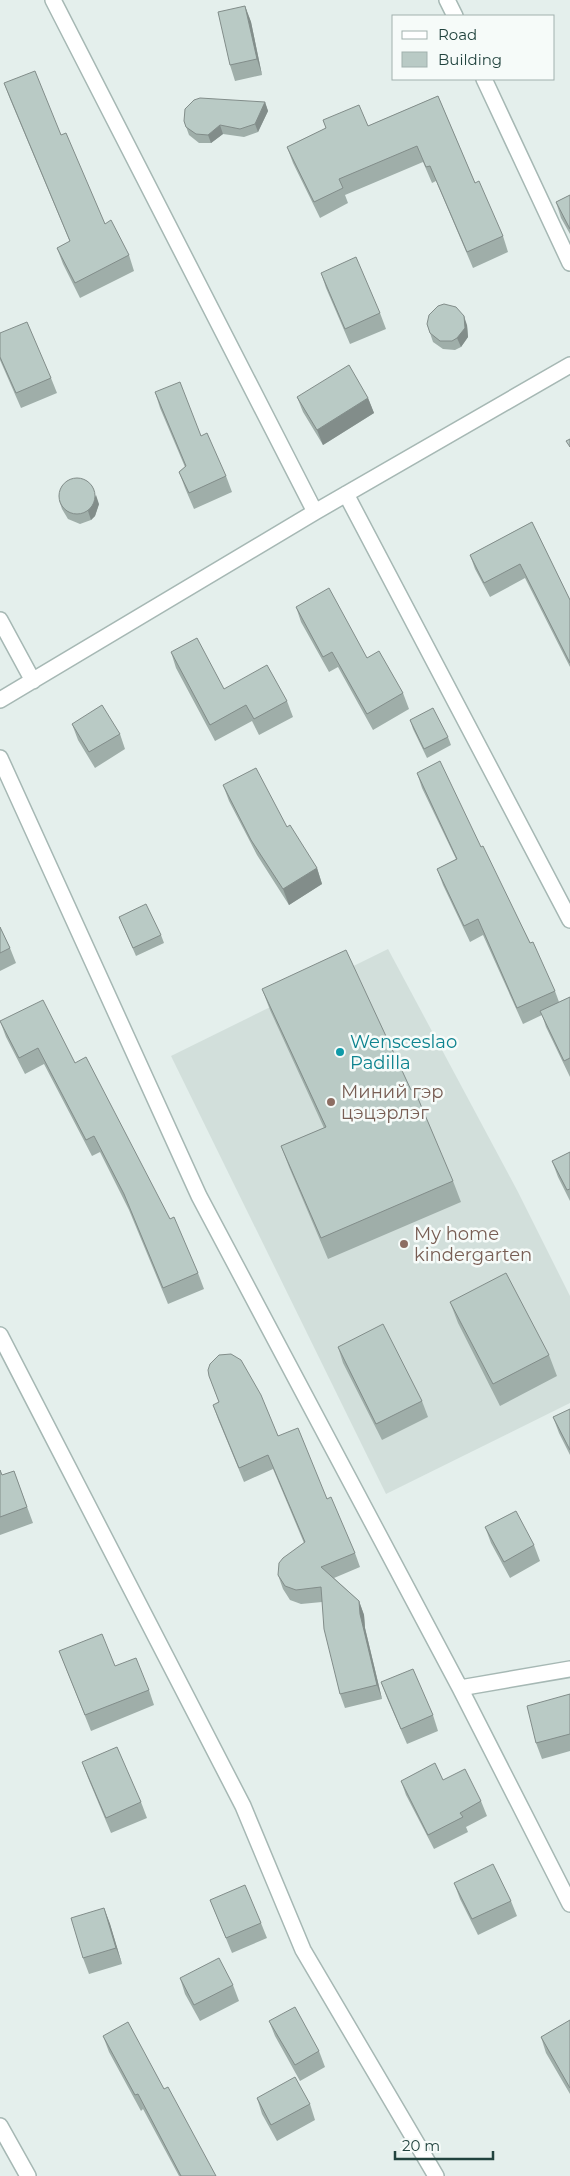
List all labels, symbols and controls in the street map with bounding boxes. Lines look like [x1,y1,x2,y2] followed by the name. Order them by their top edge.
[392,15,555,80] legend
[438,25,477,44] text: Road
[438,50,502,69] text: Building
[350,1031,457,1074] place label: Wensceslao Padilla
[334,1046,346,1058] marker: Wensceslao Padilla
[341,1081,444,1124] place label: Миний гэр цэцэрлэг
[325,1096,337,1108] marker: Миний гэр цэцэрлэг
[414,1223,532,1266] place label: My home kindergarten
[398,1238,410,1250] marker: My home kindergarten
[395,2128,492,2160] scale bar
[402,2136,440,2155] text: 20 m

